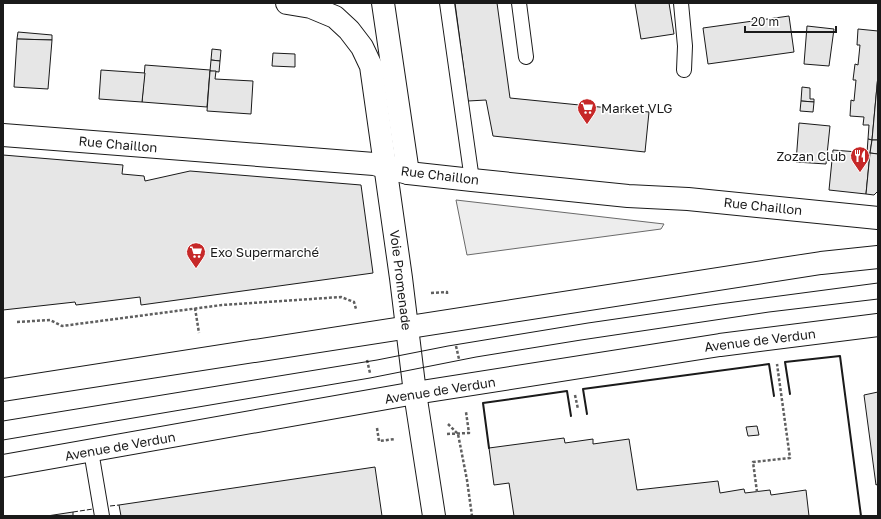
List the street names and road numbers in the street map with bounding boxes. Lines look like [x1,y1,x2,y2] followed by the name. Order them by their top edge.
[78,133,158,155] street label: Rue Chaillon
[400,162,480,188] street label: Rue Chaillon
[723,194,803,218] street label: Rue Chaillon
[387,229,415,331] street label: Voie Promenade
[703,325,817,355] street label: Avenue de Verdun
[383,373,497,407] street label: Avenue de Verdun
[63,428,177,464] street label: Avenue de Verdun

